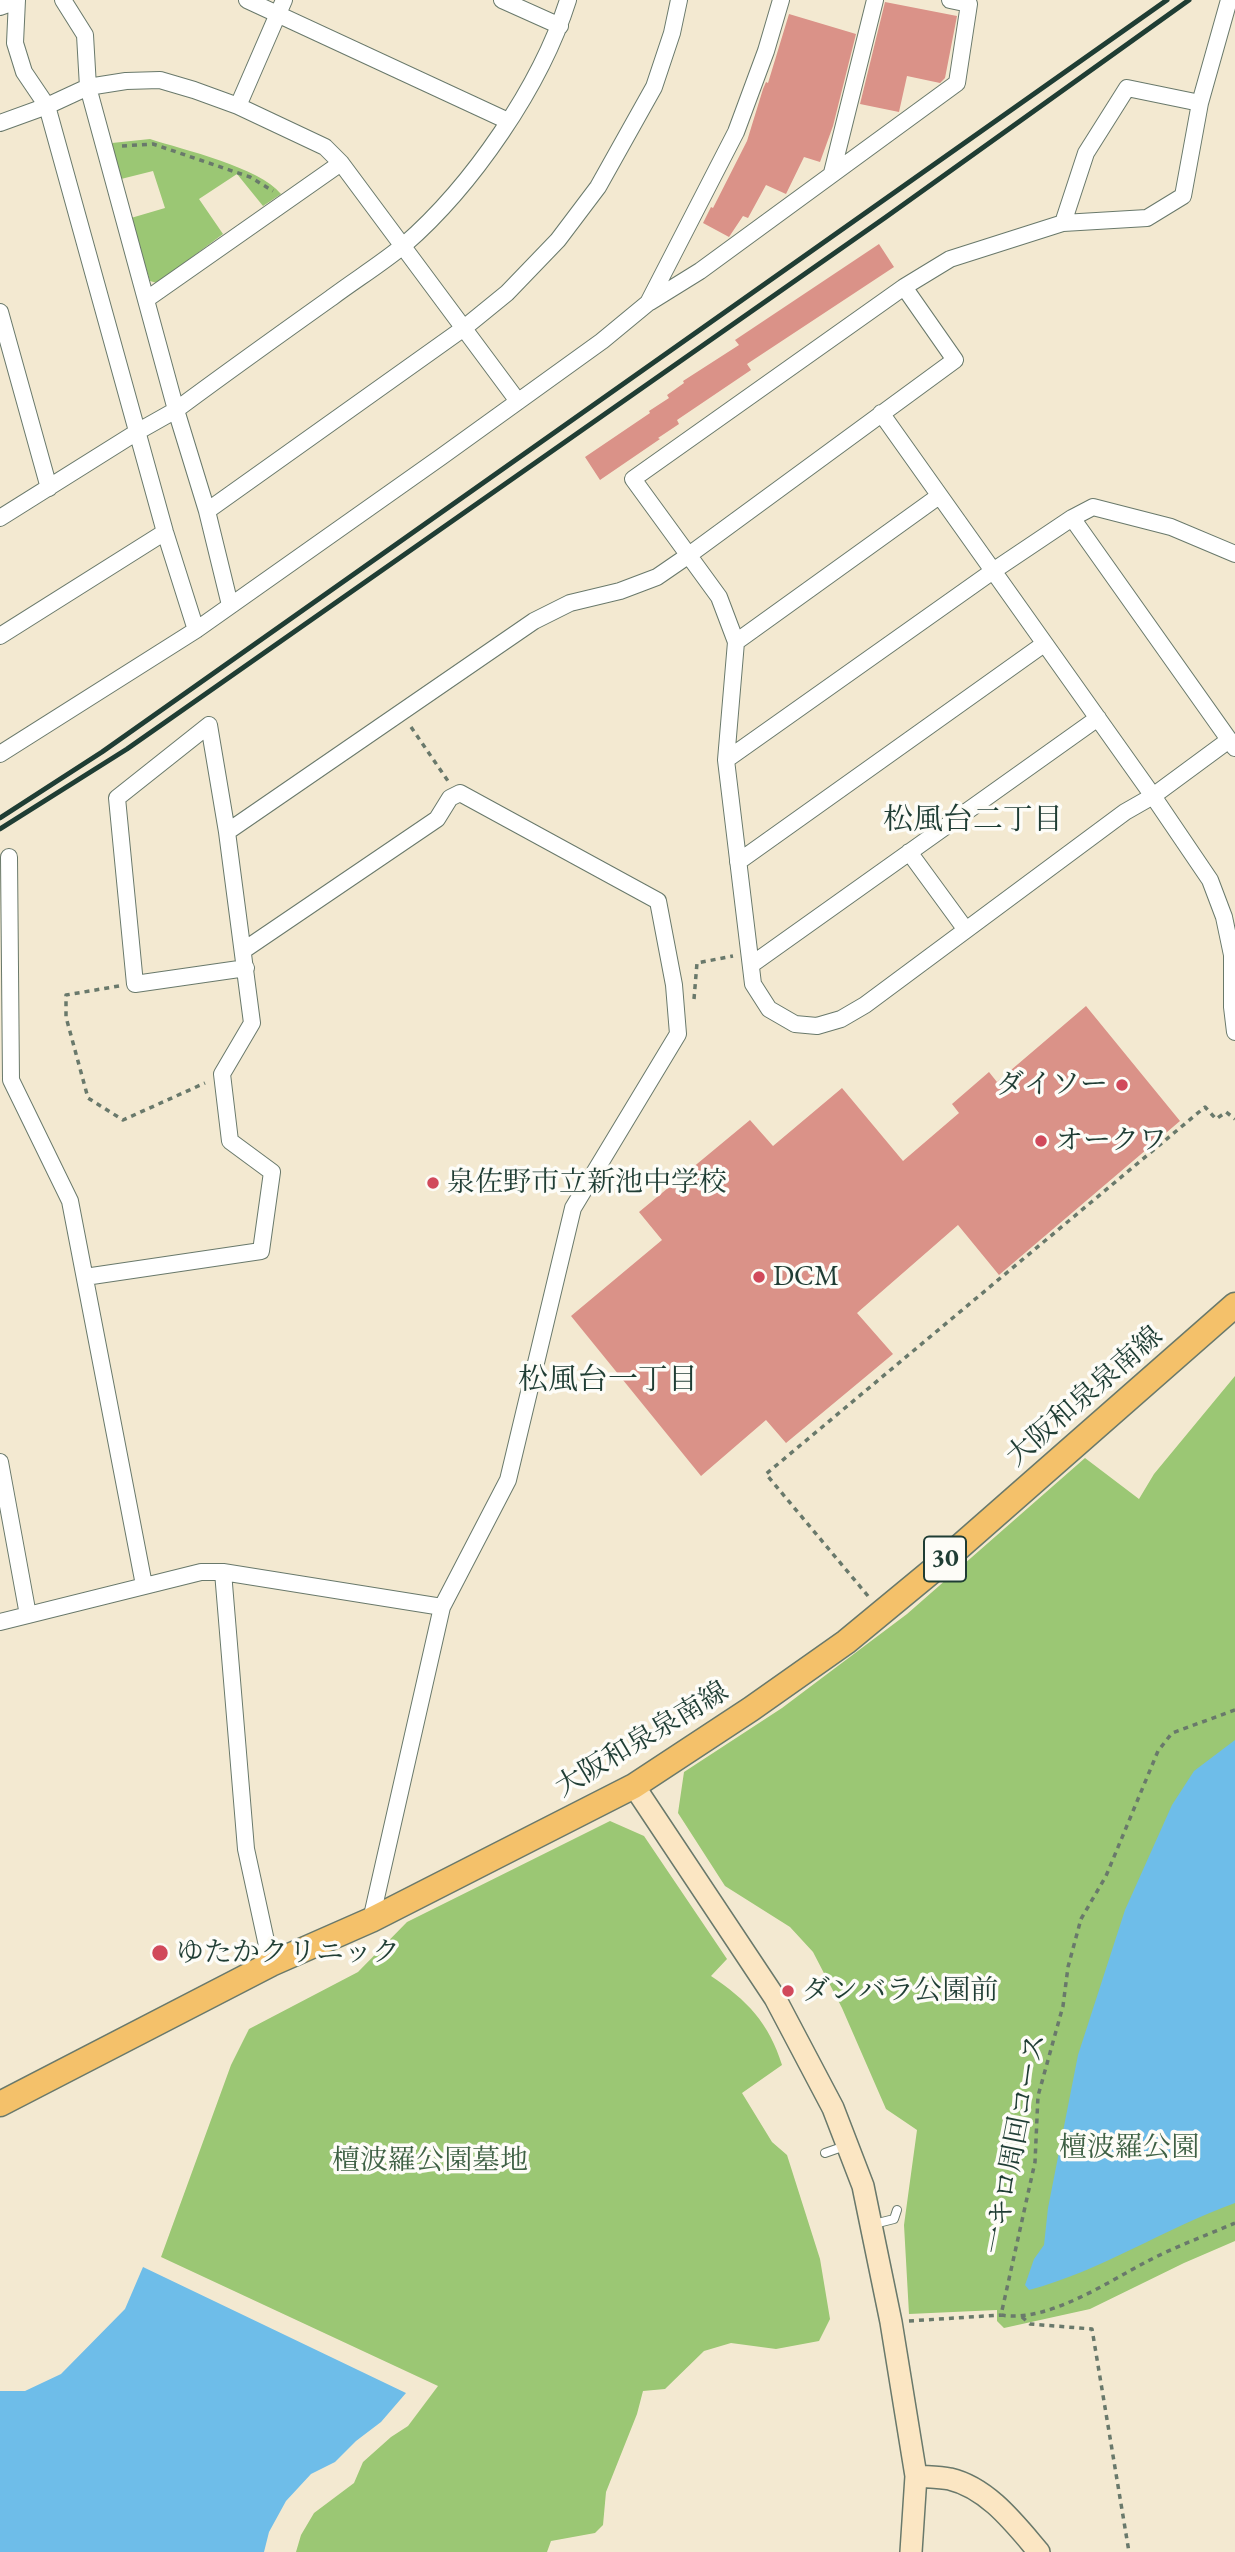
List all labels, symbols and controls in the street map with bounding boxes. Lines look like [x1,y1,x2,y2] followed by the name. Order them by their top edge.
[883,803,1063,839] district label: 松風台二丁目
[996,1068,1108,1102] place label: ダイソー
[1114,1077,1130,1093] marker: ダイソー
[1055,1124,1167,1158] place label: オークワ
[1033,1133,1049,1149] marker: オークワ
[447,1166,727,1200] place label: 泉佐野市立新池中学校
[425,1175,441,1191] marker: 泉佐野市立新池中学校
[773,1260,839,1294] place label: DCM
[751,1269,767,1285] marker: DCM
[1000,1320,1170,1474] street label: 大阪和泉泉南線
[518,1363,698,1399] district label: 松風台一丁目
[924,1536,966,1582] road number: 30
[549,1675,735,1805] street label: 大阪和泉泉南線
[176,1936,400,1970] place label: ゆたかクリニック
[150,1943,170,1963] marker: ゆたかクリニック
[802,1974,998,2008] place label: ダンバラ公園前
[780,1983,796,1999] marker: ダンバラ公園前
[978,2031,1054,2257] street label: 一キロ周回コース
[1059,2131,1199,2165] park label: 檀波羅公園
[332,2144,528,2178] park label: 檀波羅公園墓地

